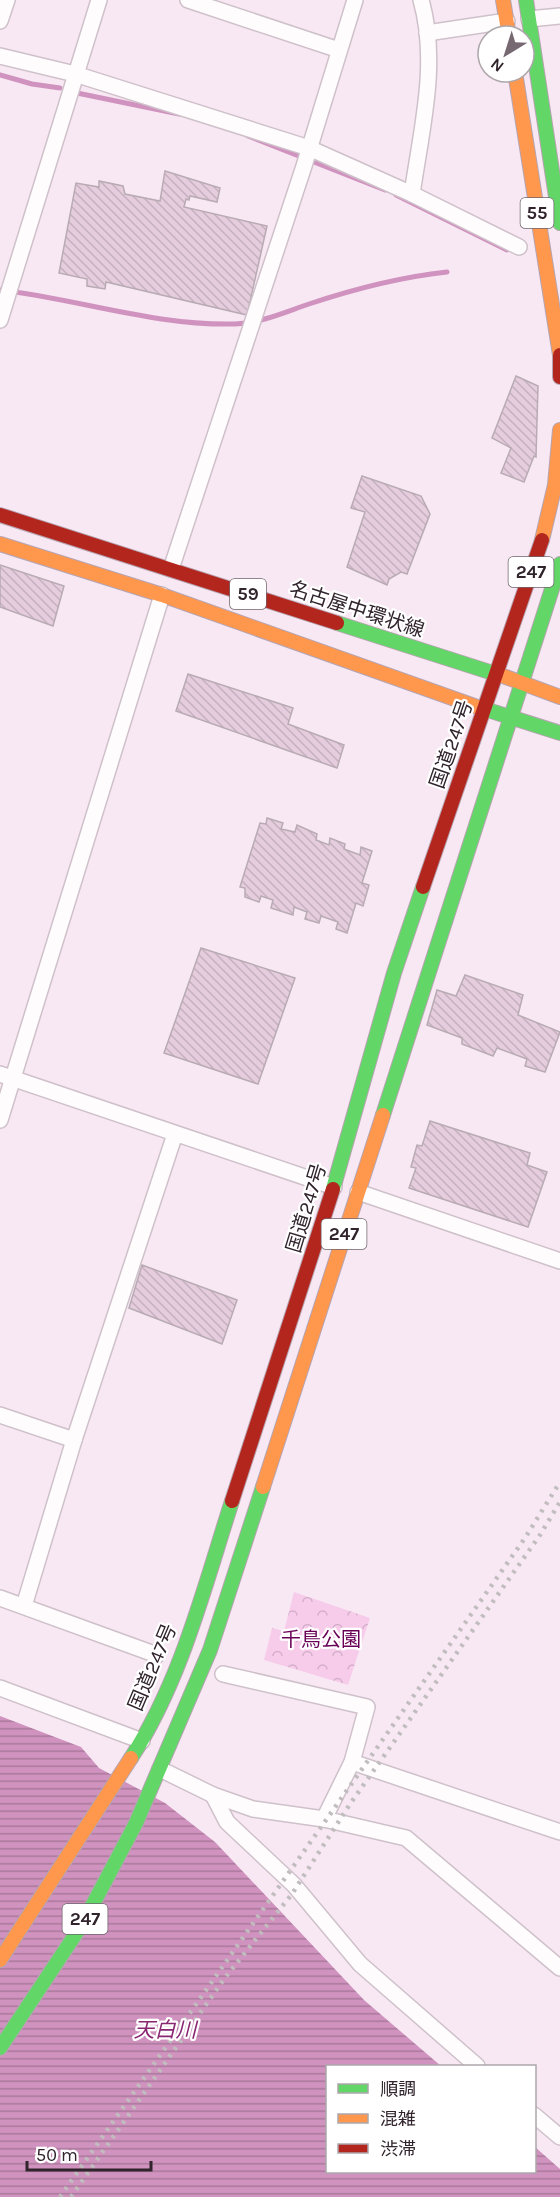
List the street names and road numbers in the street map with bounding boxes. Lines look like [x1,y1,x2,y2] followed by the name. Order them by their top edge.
[520,198,554,228] road number: 55
[508,557,554,587] road number: 247
[287,577,427,642] street label: 名古屋中環状線
[230,579,266,609] road number: 59
[426,697,477,791] street label: 国道247号
[282,1161,331,1256] street label: 国道247号
[322,1219,366,1249] road number: 247
[124,1620,181,1714] street label: 国道247号
[62,1904,107,1934] road number: 247

